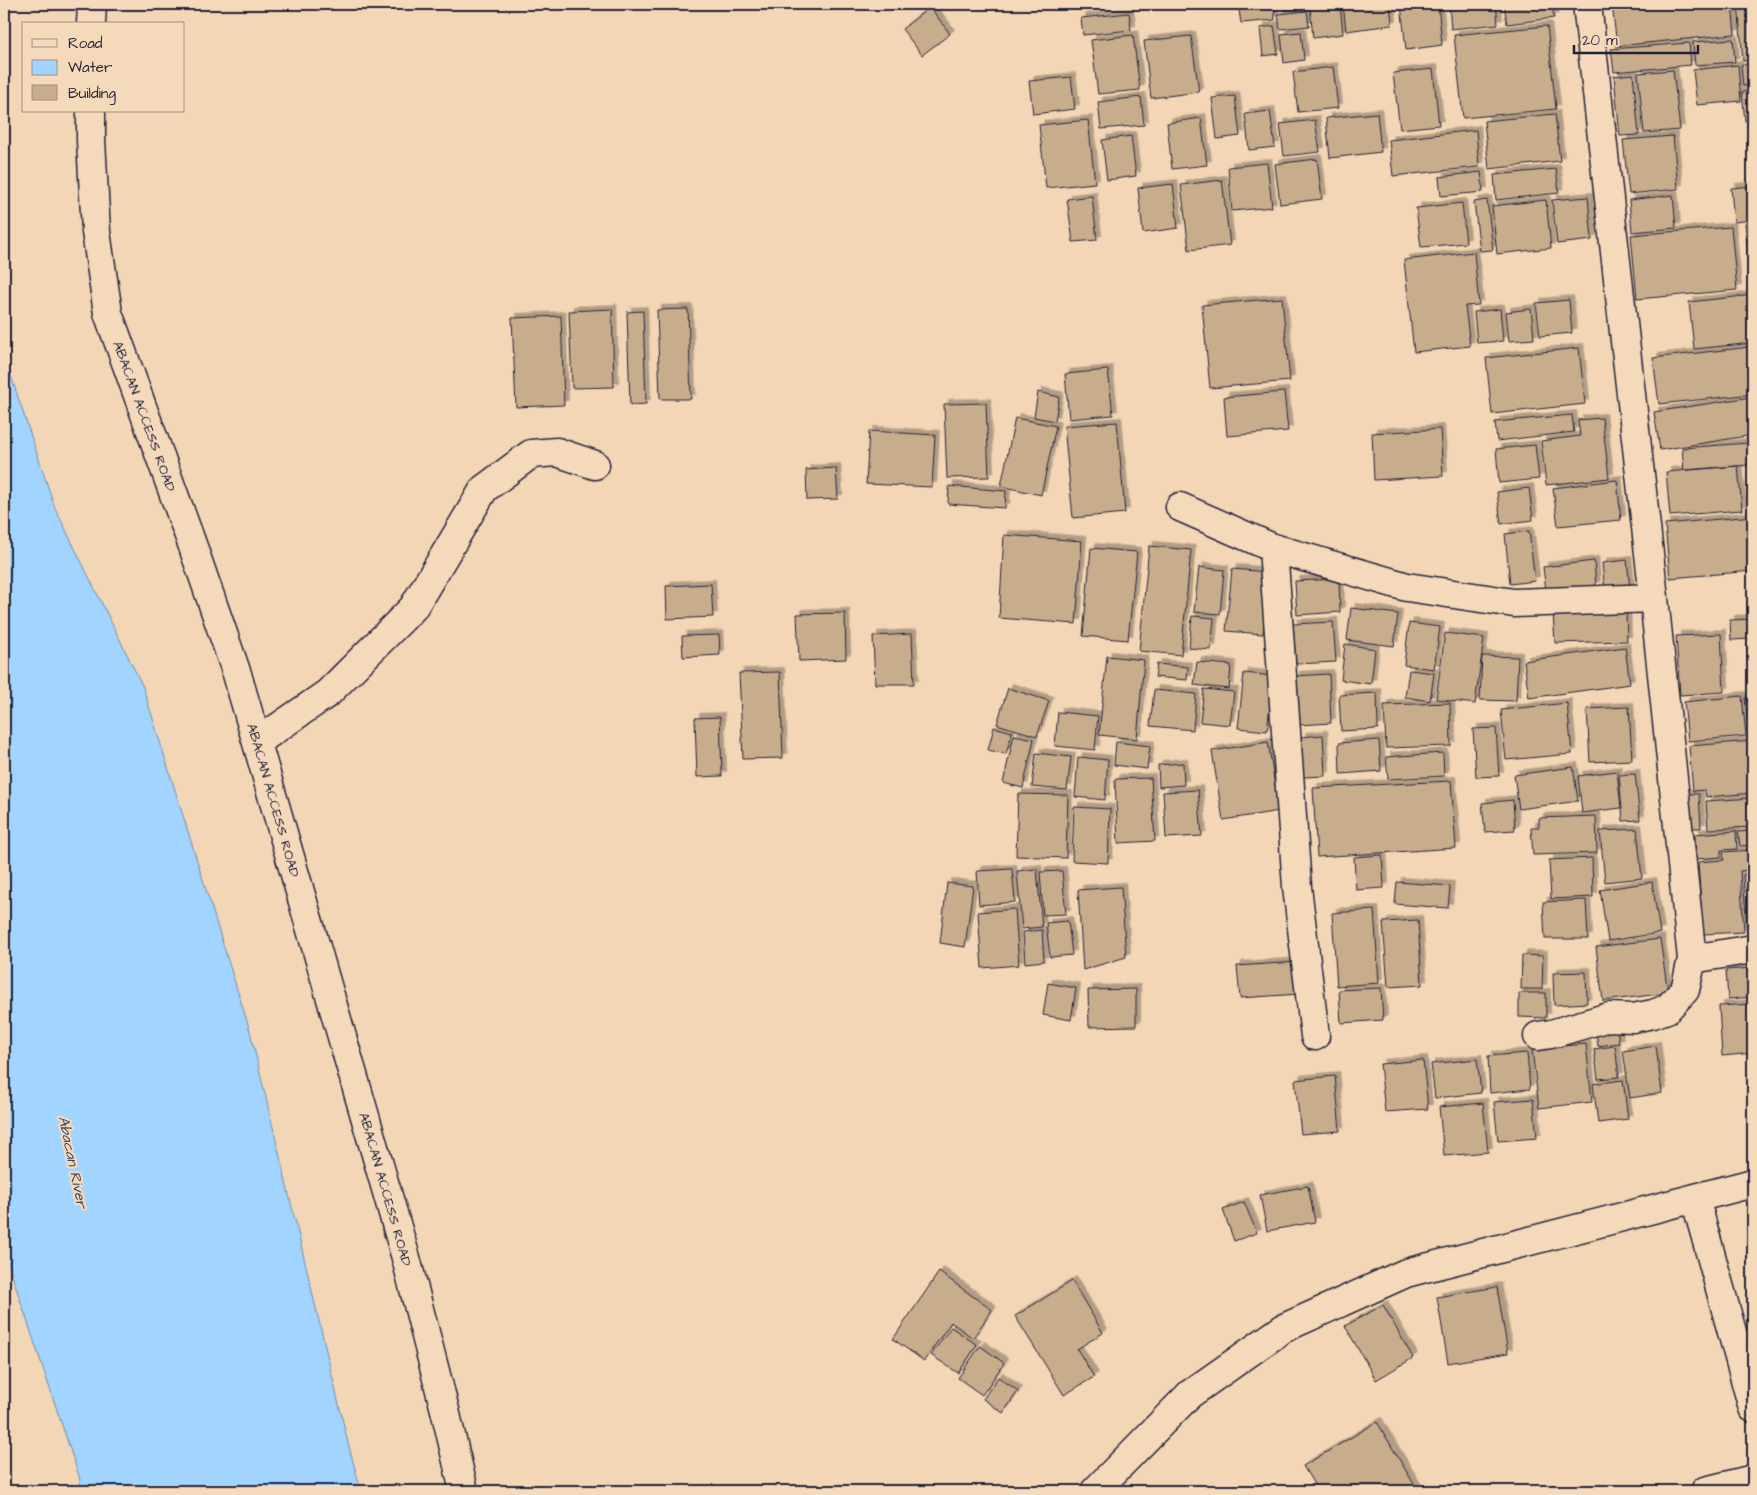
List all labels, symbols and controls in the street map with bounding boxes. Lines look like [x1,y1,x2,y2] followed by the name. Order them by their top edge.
[22,22,185,112] legend
[1574,22,1698,54] scale bar
[1582,30,1618,51] text: 20 m
[68,33,103,54] text: Road
[68,57,112,78] text: Water
[68,83,116,105] text: Building
[107,338,181,495] street label: ABACAN ACCESS ROAD
[241,721,305,880] street label: ABACAN ACCESS ROAD
[353,1110,417,1269] street label: ABACAN ACCESS ROAD
[53,1114,93,1212] water label: Abacan River

